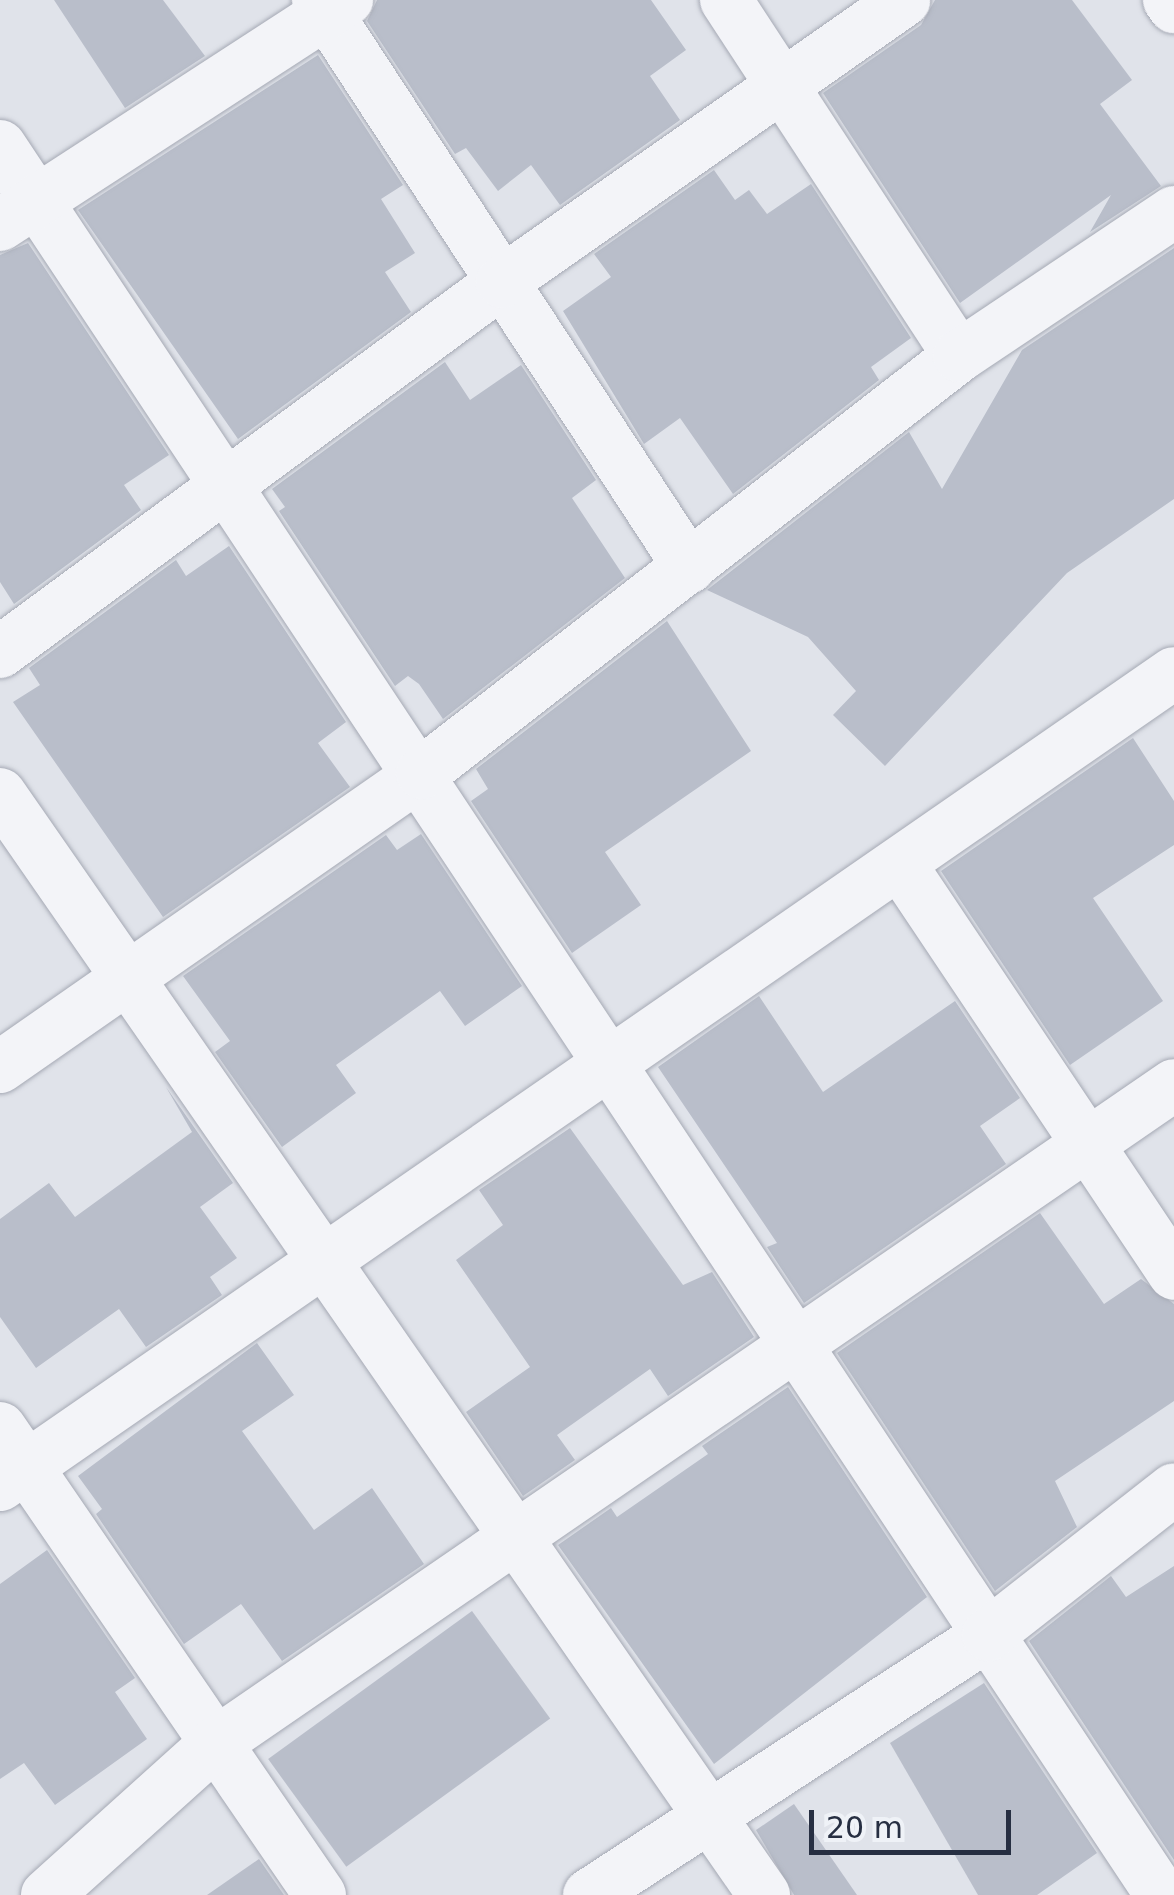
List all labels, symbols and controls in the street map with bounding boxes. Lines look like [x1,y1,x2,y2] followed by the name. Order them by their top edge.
[814,1790,1016,1852] scale bar
[826,1810,903,1845] text: 20 m

